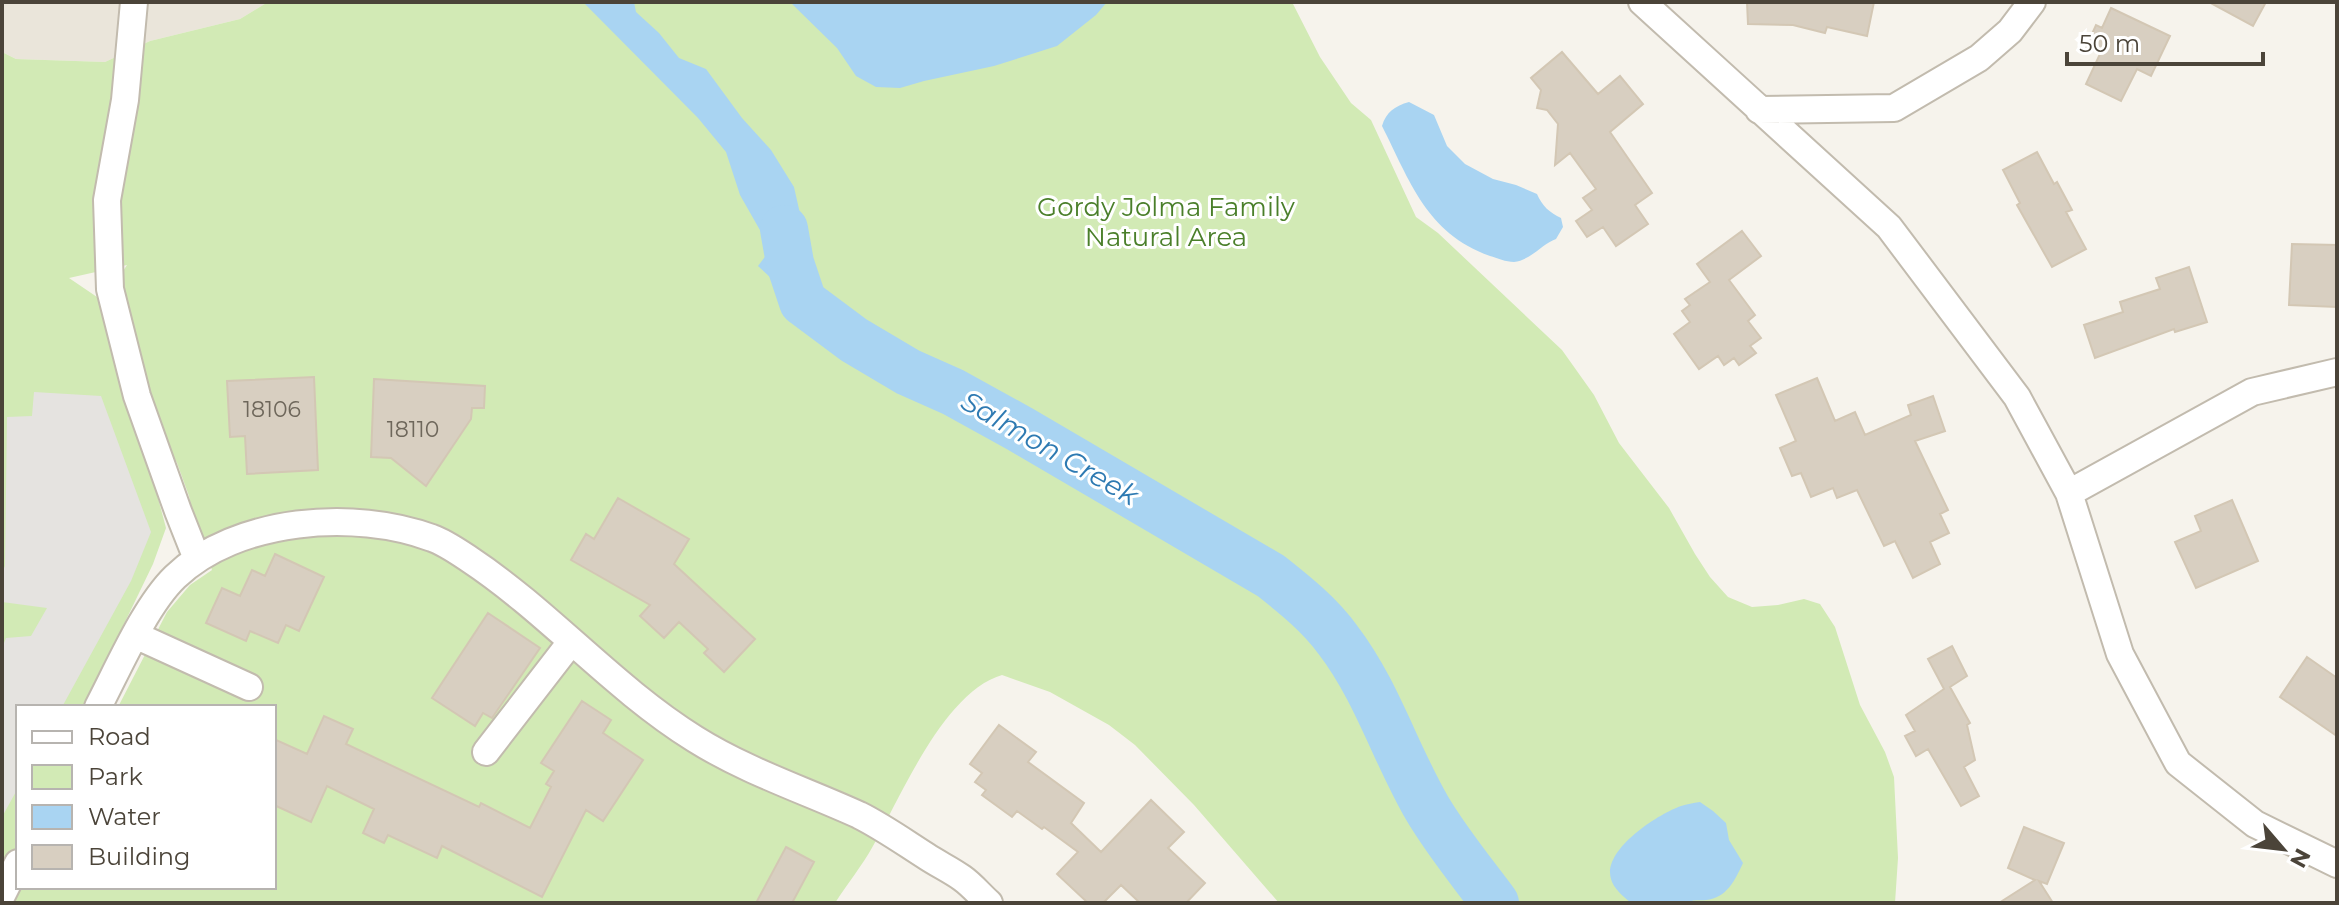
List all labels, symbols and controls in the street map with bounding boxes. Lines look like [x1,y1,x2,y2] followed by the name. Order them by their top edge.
[2067,16,2263,66] scale bar
[2079,29,2140,58] text: 50 m
[1037,191,1296,253] park label: Gordy Jolma Family Natural Area
[955,384,1146,513] water label: Salmon Creek
[243,396,301,423] house number: 18106
[387,416,439,443] house number: 18110
[16,705,276,889] legend
[88,722,151,751] text: Road
[88,762,143,791] text: Park
[88,802,161,831] text: Water
[2243,809,2323,889] north arrow
[88,842,191,871] text: Building
[2284,844,2316,872] text: N

